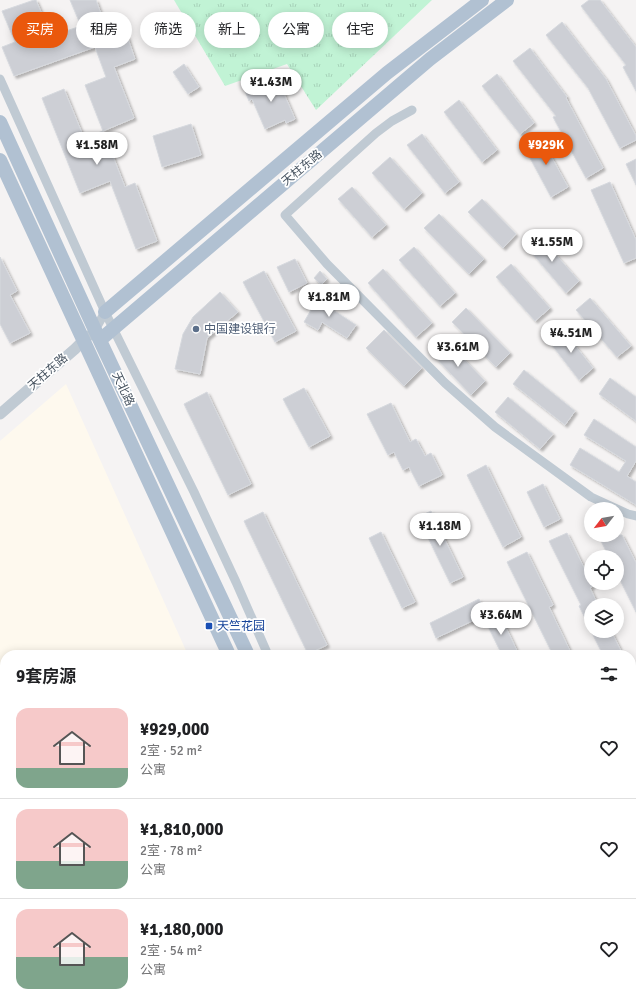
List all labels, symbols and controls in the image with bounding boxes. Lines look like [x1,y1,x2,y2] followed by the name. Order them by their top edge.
[12,12,68,48] chip: 买房
[76,12,132,48] chip: 租房
[140,12,196,48] chip: 筛选
[204,12,260,48] chip: 新上
[268,12,324,48] chip: 公寓
[332,12,388,48] chip: 住宅
[238,69,304,103] pin: ¥1.43M
[250,74,292,90] text: ¥1.43M
[64,132,130,166] pin: ¥1.58M
[518,132,574,166] pin: ¥929K
[76,137,118,153] text: ¥1.58M
[528,137,564,153] text: ¥929K
[279,147,325,189] street label: 天柱东路
[519,229,585,263] pin: ¥1.55M
[531,234,573,250] text: ¥1.55M
[296,284,362,318] pin: ¥1.81M
[308,289,350,305] text: ¥1.81M
[538,320,604,354] pin: ¥4.51M
[204,322,276,337] place label: 中国建设银行
[191,324,201,334] marker: 中国建设银行
[550,325,592,341] text: ¥4.51M
[425,334,491,368] pin: ¥3.61M
[437,339,479,355] text: ¥3.61M
[25,351,71,393] street label: 天柱东路
[109,370,137,408] street label: 天北路
[584,502,624,542] north arrow
[584,502,624,638] map controls
[407,513,473,547] pin: ¥1.18M
[419,518,461,534] text: ¥1.18M
[584,550,624,590] button: locate
[584,598,624,638] button: layers
[468,602,534,636] pin: ¥3.64M
[480,607,522,623] text: ¥3.64M
[217,619,265,634] place label: 天竺花园
[204,621,214,631] marker: 天竺花园
[598,663,620,685] icon: filters
[16,666,76,687] text: 9套房源
[140,719,209,740] text: ¥929,000
[48,724,96,772] icon: home
[598,737,620,759] icon: heart
[140,743,202,759] text: 2室 · 52 m²
[140,762,166,778] text: 公寓
[140,819,223,840] text: ¥1,810,000
[48,825,96,873] icon: home
[598,838,620,860] icon: heart
[140,843,202,859] text: 2室 · 78 m²
[140,862,166,878] text: 公寓
[140,919,223,940] text: ¥1,180,000
[48,925,96,973] icon: home
[598,938,620,960] icon: heart
[140,943,202,959] text: 2室 · 54 m²
[140,962,166,978] text: 公寓

